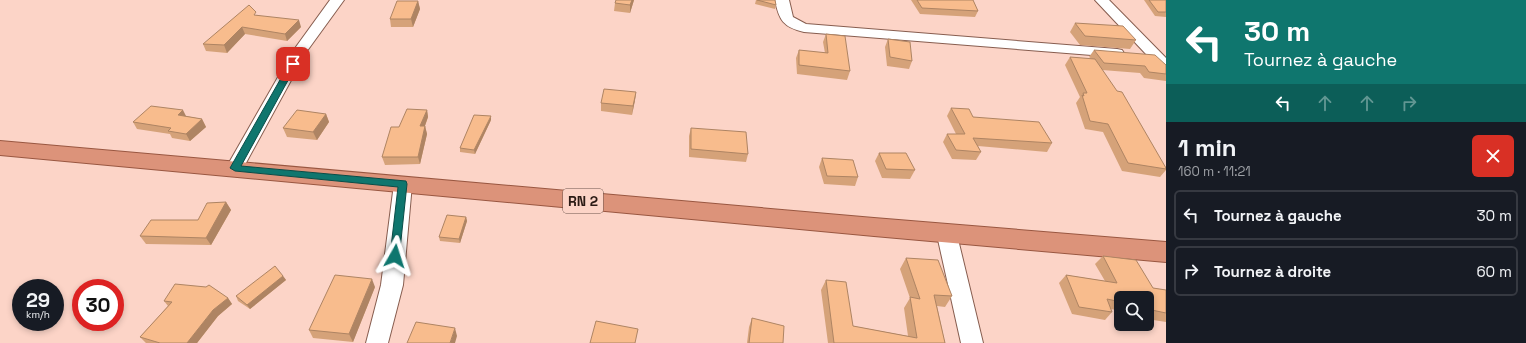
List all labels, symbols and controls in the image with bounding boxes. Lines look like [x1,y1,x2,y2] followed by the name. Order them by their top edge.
[1244,13,1310,49] text: 30 m
[1178,16,1230,68] icon: left
[276,47,310,81] pin
[1244,48,1397,71] text: Tournez à gauche
[282,53,304,75] icon: arrive
[1272,92,1294,114] icon: left
[1314,92,1336,114] icon: ahead
[1356,92,1378,114] icon: ahead
[1398,92,1420,114] icon: right
[1178,132,1237,163] text: 1 min
[1472,135,1514,177] button: close
[1178,163,1251,180] text: 160 m · 11:21
[563,189,603,213] road number: RN 2
[1180,204,1202,226] icon: left
[1214,206,1342,225] text: Tournez à gauche
[1477,206,1512,225] text: 30 m
[374,235,416,277] position arrow
[1180,260,1202,282] icon: right
[1214,262,1331,281] text: Tournez à droite
[1476,262,1512,281] text: 60 m
[72,279,124,331] speed limit sign: 30
[26,287,50,313] text: 29
[1114,291,1154,331] map controls
[1114,291,1154,331] button: search
[26,308,50,321] text: km/h

